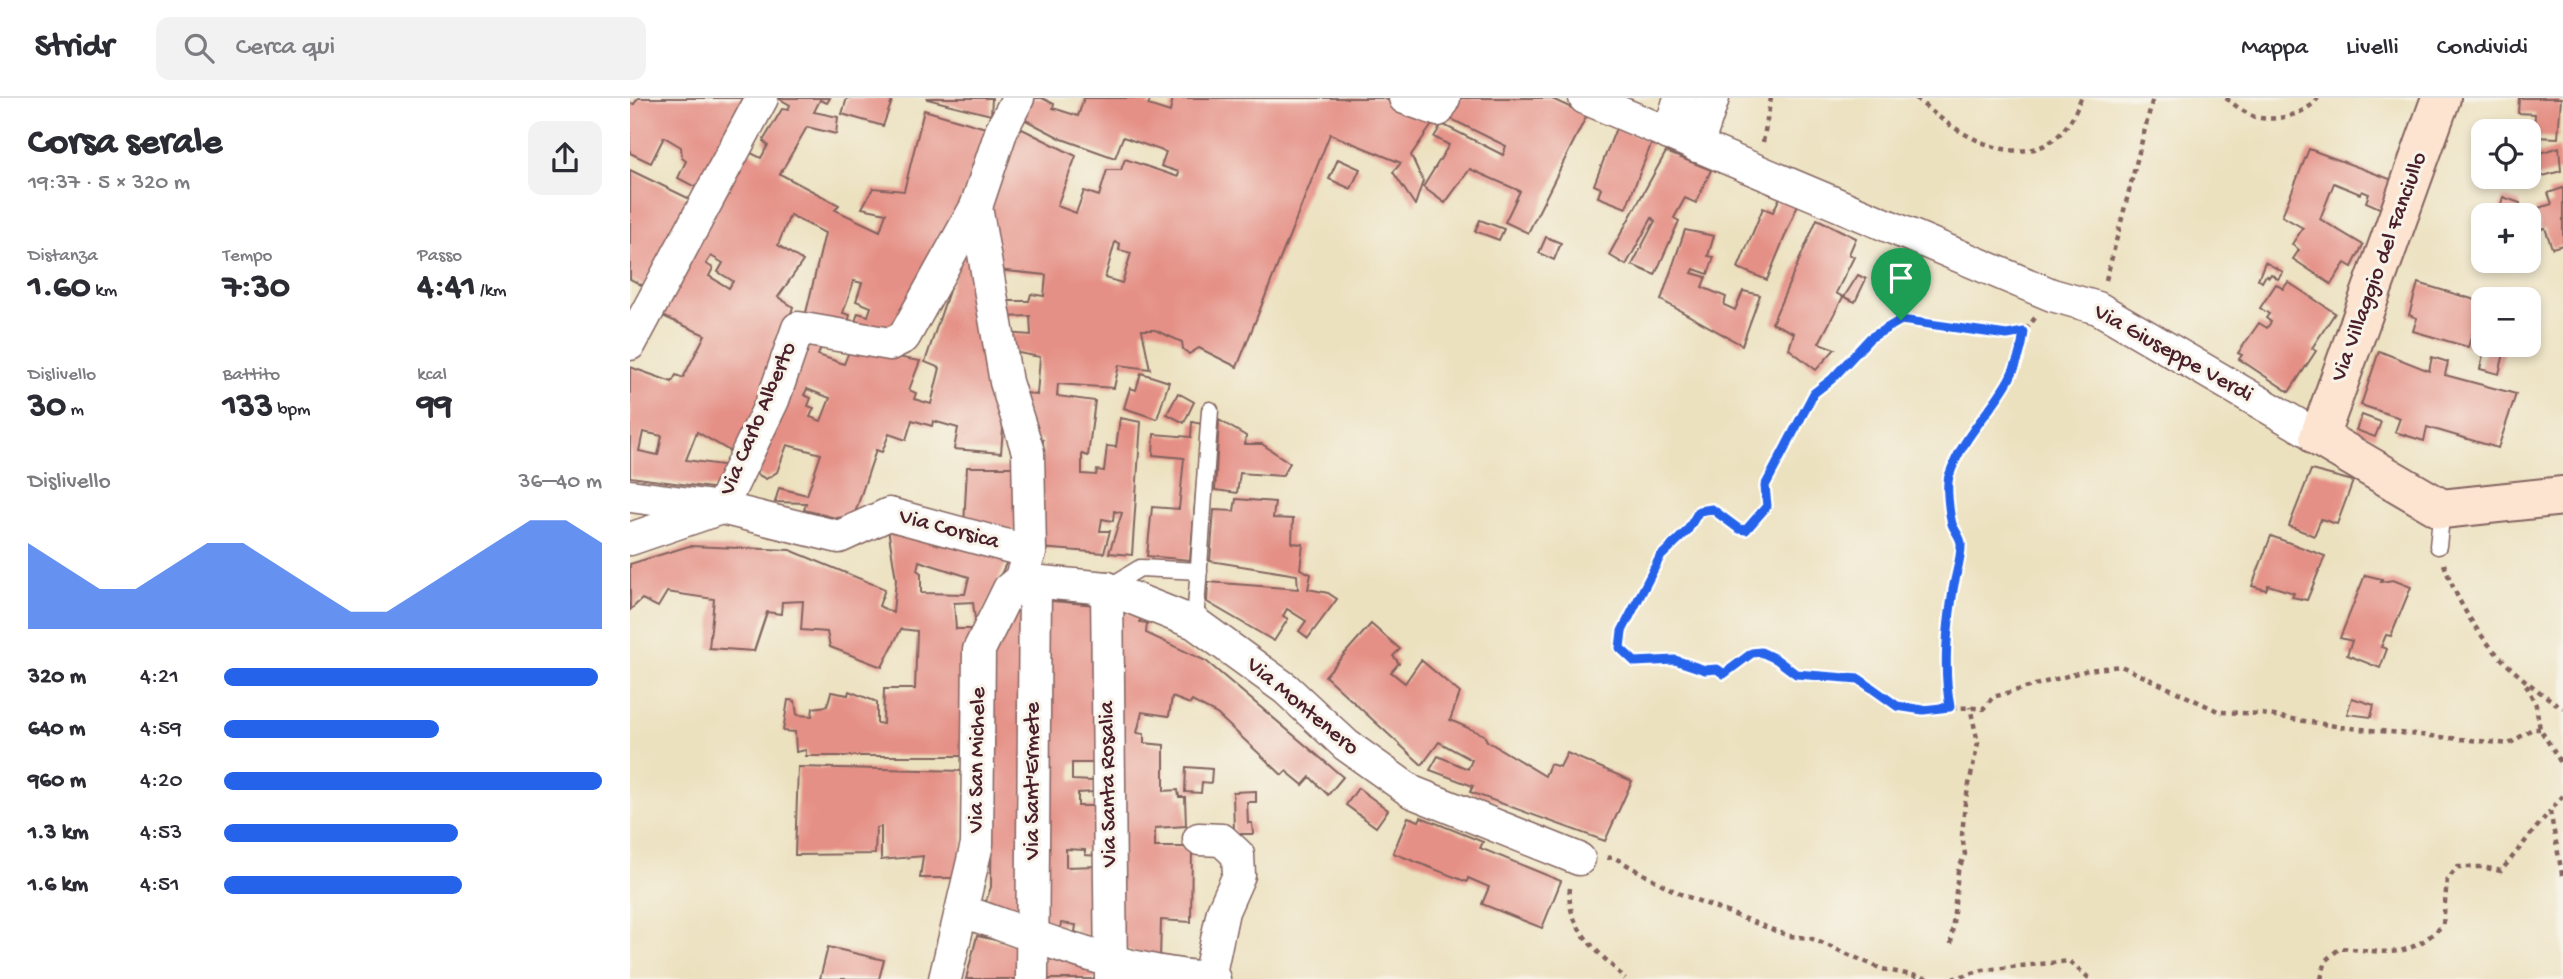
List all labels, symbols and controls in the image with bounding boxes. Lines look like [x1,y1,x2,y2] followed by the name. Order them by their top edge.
[156,17,646,80] search box
[35,29,114,67] text: Stridr
[180,29,218,67] icon: search
[236,33,335,64] text: Cerca qui
[2241,34,2308,63] text: Mappa
[2346,34,2399,63] text: Livelli
[2437,34,2528,63] text: Condividi
[2471,119,2541,357] map controls
[2471,119,2541,189] button: locate
[528,121,602,195] button: share
[28,122,222,166] text: Corsa serale
[2326,149,2434,386] street label: Via Villaggio del Fanciullo
[28,170,190,197] text: 19:37 · 5 × 320 m
[2471,203,2541,273] button: +
[28,245,98,268] text: Distanza
[223,245,272,268] text: Tempo
[417,245,462,268] text: Passo
[1871,248,1931,320] pin
[1882,259,1920,297] icon: arrive
[28,268,91,309] text: 1.60
[223,268,290,309] text: 7:30
[417,268,476,309] text: 4:41
[91,280,117,303] text: km
[476,280,507,303] text: /km
[2471,287,2541,357] button: −
[2088,299,2257,409] street label: Via Giuseppe Verdi
[714,338,803,501] street label: Via Carlo Alberto
[28,364,96,387] text: Dislivello
[223,364,280,387] text: Battito
[417,364,447,387] text: kcal
[28,387,66,428] text: 30
[223,387,273,428] text: 133
[417,387,452,428] text: 99
[66,399,84,422] text: m
[273,399,311,422] text: bpm
[28,469,111,496] text: Dislivello
[519,469,602,496] text: 36–40 m
[895,503,1003,557] street label: Via Corsica
[1239,651,1364,762] street label: Via Montenero
[28,664,86,691] text: 320 m
[140,664,179,691] text: 4:21
[963,686,993,834] street label: Via San Michele
[1094,700,1124,868] street label: Via Santa Rosalia
[1020,701,1047,861] street label: Via Sant'Ermete
[28,716,85,743] text: 640 m
[140,716,182,743] text: 4:59
[28,768,86,795] text: 960 m
[140,768,182,795] text: 4:20
[28,820,88,847] text: 1.3 km
[140,820,182,847] text: 4:53
[28,872,88,899] text: 1.6 km
[140,872,180,899] text: 4:51

